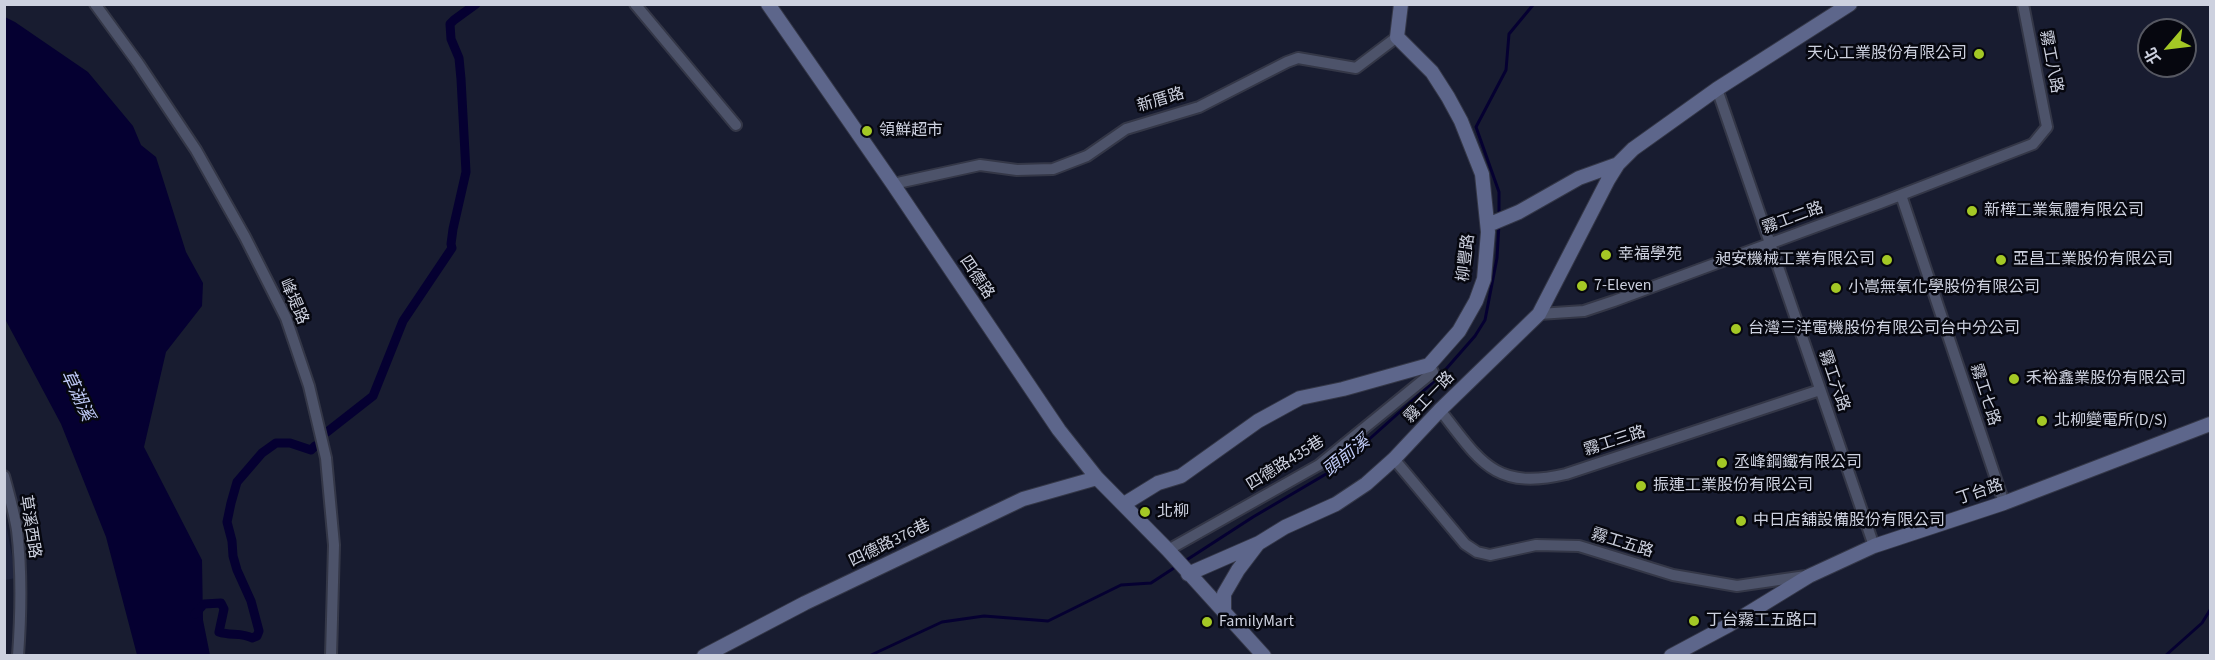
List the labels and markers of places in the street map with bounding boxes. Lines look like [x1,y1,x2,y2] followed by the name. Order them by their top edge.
[1807,44,1967,64] place label: 天心工業股份有限公司
[1972,47,1986,61] marker: 天心工業股份有限公司
[879,121,943,141] place label: 領鮮超市
[860,124,874,138] marker: 領鮮超市
[1984,201,2144,221] place label: 新樺工業氣體有限公司
[1965,204,1979,218] marker: 新樺工業氣體有限公司
[1618,245,1682,265] place label: 幸福學苑
[1599,248,1613,262] marker: 幸福學苑
[1715,250,1875,270] place label: 昶安機械工業有限公司
[2013,250,2173,270] place label: 亞昌工業股份有限公司
[1880,253,1894,267] marker: 昶安機械工業有限公司
[1994,253,2008,267] marker: 亞昌工業股份有限公司
[1594,276,1652,296] place label: 7-Eleven
[1848,278,2040,298] place label: 小嵩無氧化學股份有限公司
[1575,279,1589,293] marker: 7-Eleven
[1829,281,1843,295] marker: 小嵩無氧化學股份有限公司
[1748,319,2020,339] place label: 台灣三洋電機股份有限公司台中分公司
[1729,322,1743,336] marker: 台灣三洋電機股份有限公司台中分公司
[2026,369,2186,389] place label: 禾裕鑫業股份有限公司
[2007,372,2021,386] marker: 禾裕鑫業股份有限公司
[2054,411,2167,431] place label: 北柳變電所(D/S)
[2035,414,2049,428] marker: 北柳變電所(D/S)
[1734,453,1862,473] place label: 丞峰鋼鐵有限公司
[1715,456,1729,470] marker: 丞峰鋼鐵有限公司
[1653,476,1813,496] place label: 振連工業股份有限公司
[1634,479,1648,493] marker: 振連工業股份有限公司
[1157,502,1189,522] place label: 北柳
[1138,505,1152,519] marker: 北柳
[1753,511,1945,531] place label: 中日店舖設備股份有限公司
[1734,514,1748,528] marker: 中日店舖設備股份有限公司
[1706,611,1818,631] place label: 丁台霧工五路口
[1219,612,1294,632] place label: FamilyMart
[1687,614,1701,628] marker: 丁台霧工五路口
[1200,615,1214,629] marker: FamilyMart

